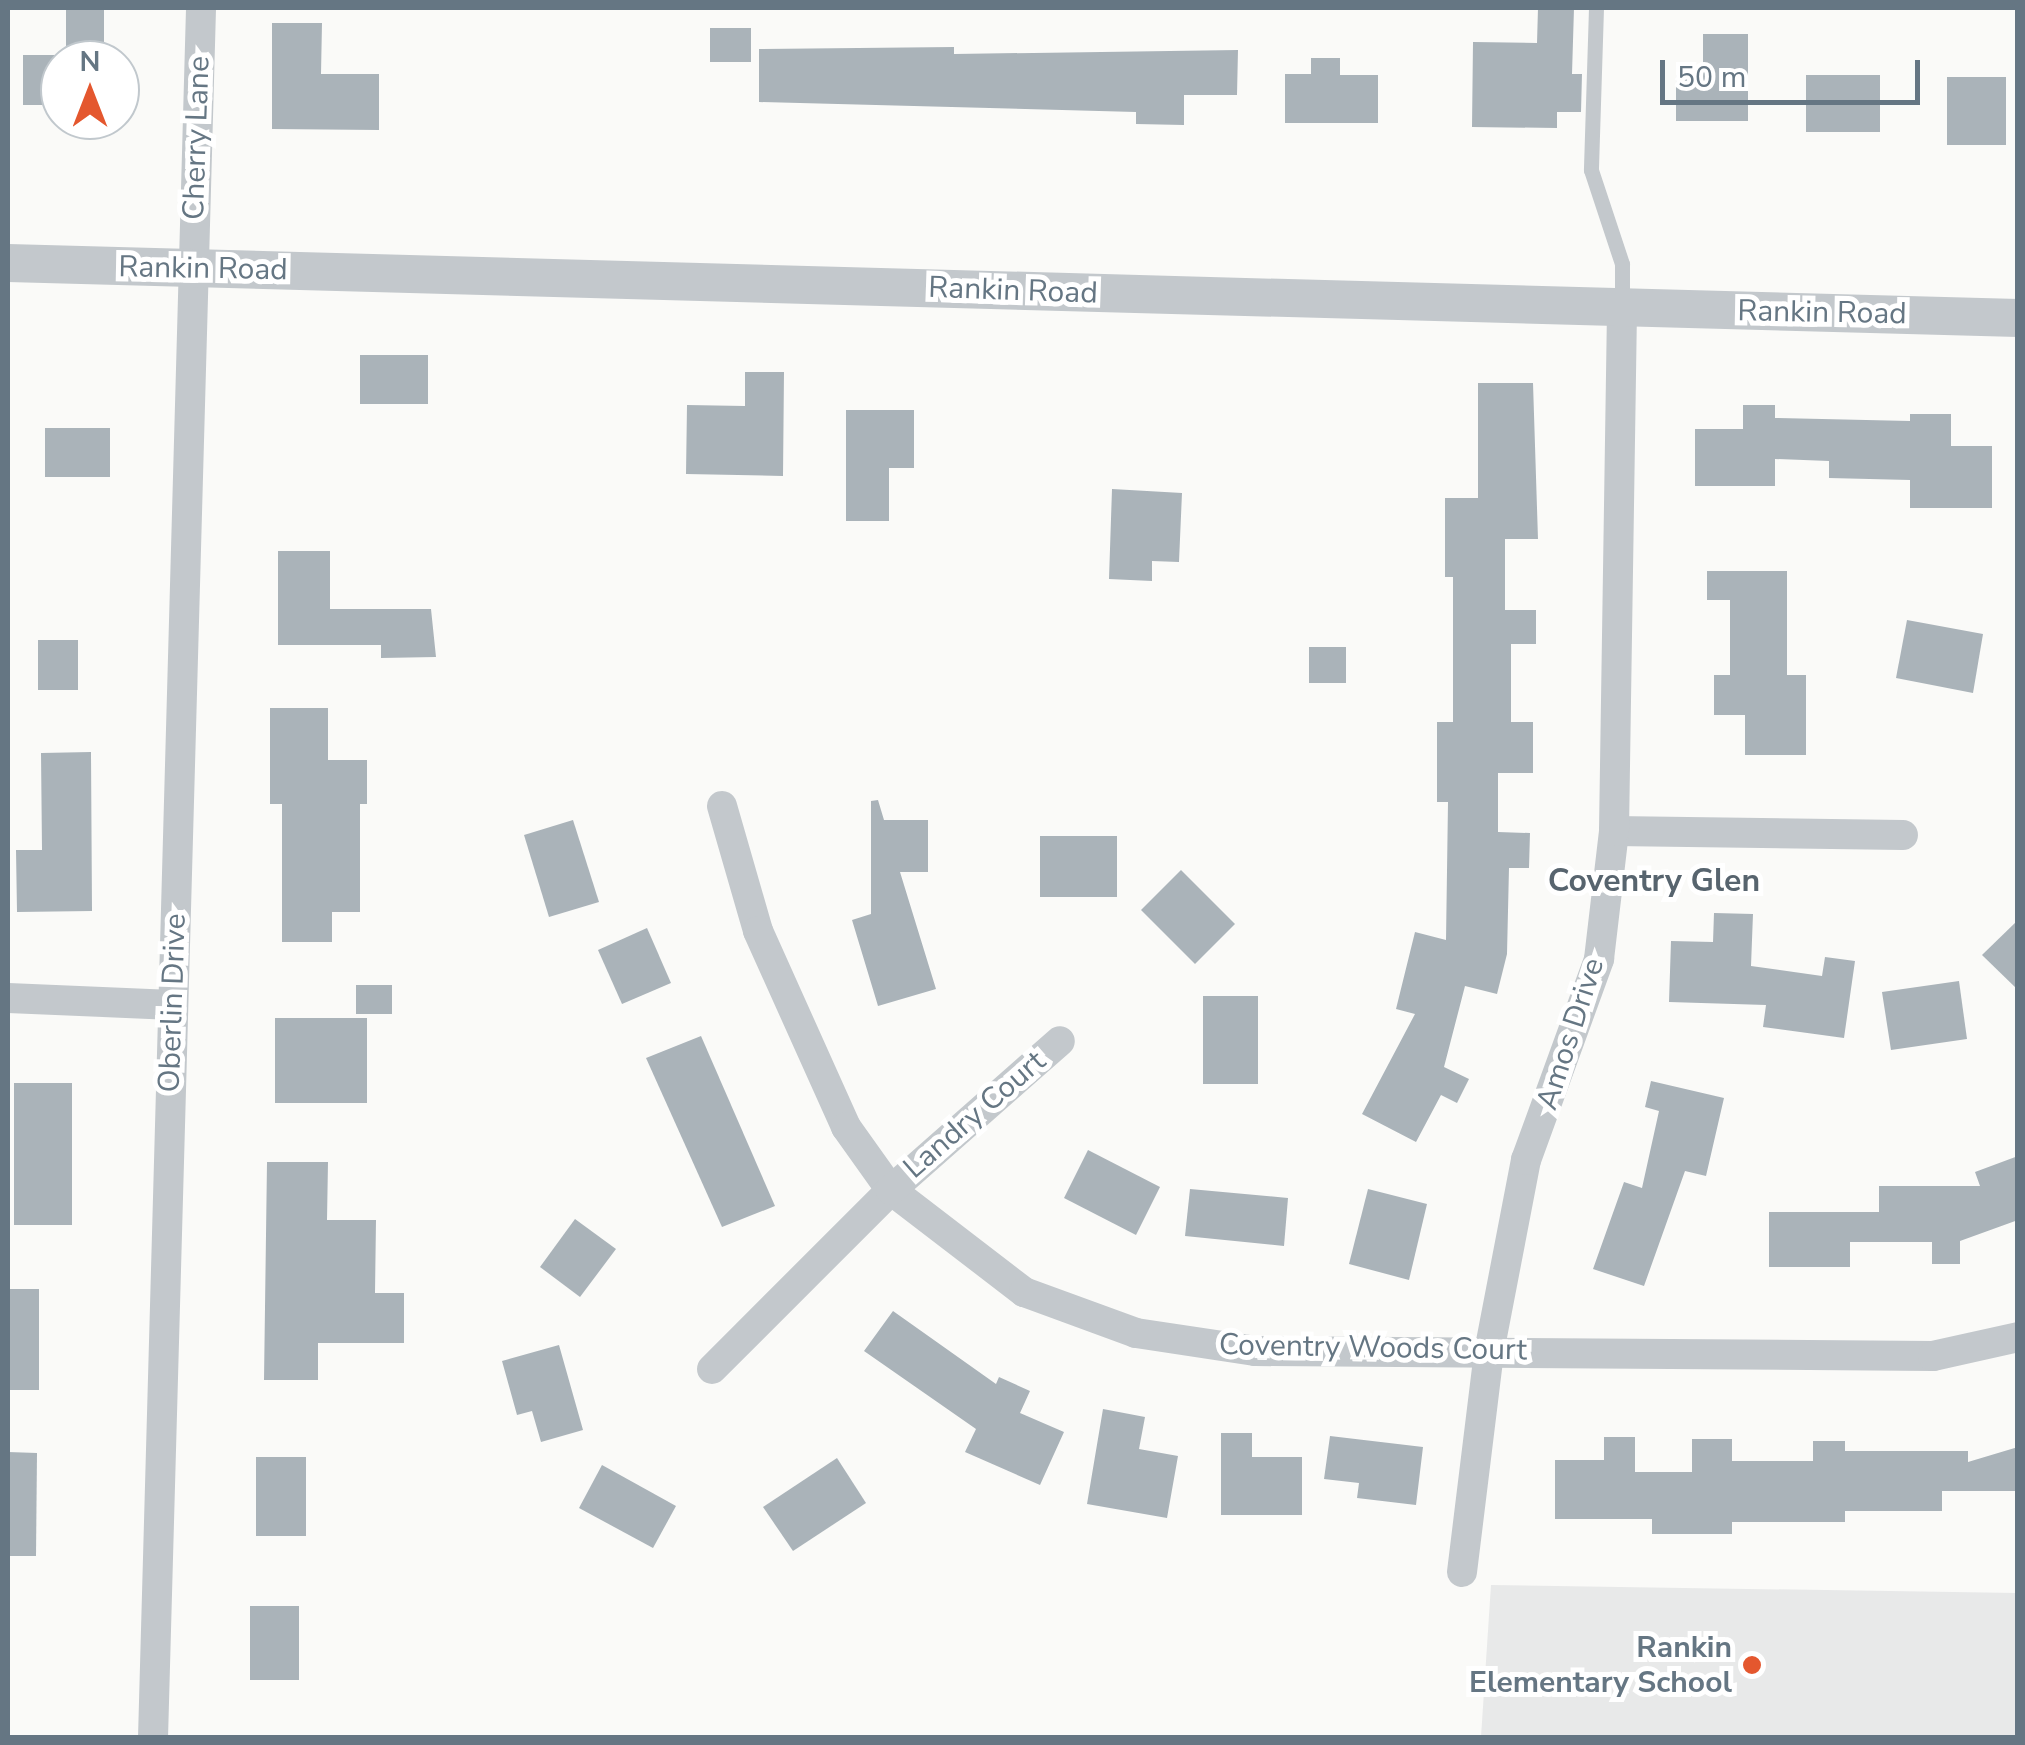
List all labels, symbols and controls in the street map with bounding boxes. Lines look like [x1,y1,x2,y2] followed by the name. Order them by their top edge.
[40,40,140,140] north arrow
[1665,40,1925,102] scale bar
[80,43,100,81] text: N
[176,55,218,221] street label: Cherry Lane
[1677,57,1746,98] text: 50 m
[118,250,288,288] street label: Rankin Road
[928,270,1098,312] street label: Rankin Road
[1737,294,1907,332] street label: Rankin Road
[1548,862,1760,900] district label: Coventry Glen
[152,913,194,1093] street label: Oberlin Drive
[1530,954,1612,1114] street label: Amos Drive
[897,1044,1053,1186] street label: Landry Court
[1219,1327,1527,1369] street label: Coventry Woods Court
[1469,1630,1732,1700] place label: Rankin Elementary School
[1741,1654,1763,1676] marker: Rankin Elementary School

